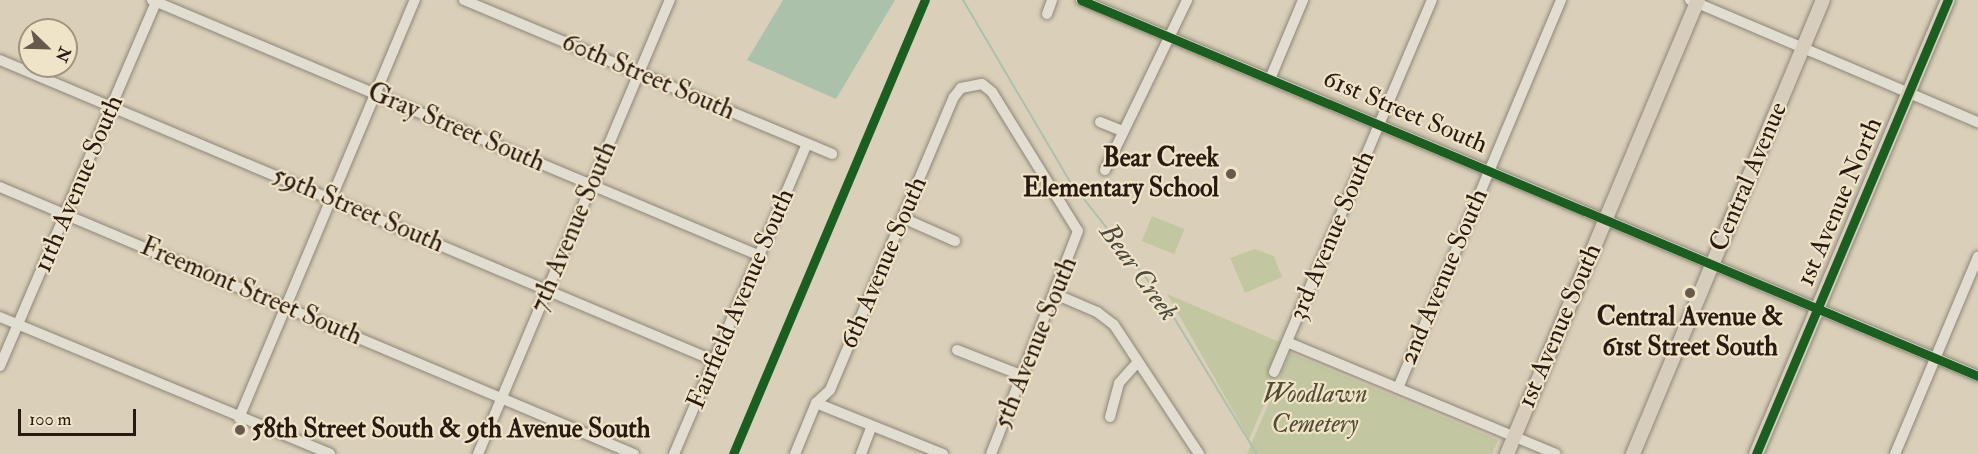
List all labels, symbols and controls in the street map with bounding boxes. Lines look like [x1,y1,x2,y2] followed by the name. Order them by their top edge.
[18,18,78,78] north arrow
[557,27,739,127] street label: 60th Street South
[51,44,75,65] text: N
[1318,63,1492,161] street label: 61st Street South
[363,77,549,179] street label: Gray Street South
[28,91,130,277] street label: 11th Avenue South
[1704,98,1794,256] street label: Central Avenue
[1791,113,1889,291] street label: 1st Avenue North
[524,137,624,317] street label: 7th Avenue South
[1023,143,1219,204] place label: Bear Creek Elementary School
[1282,147,1382,325] street label: 3rd Avenue South
[268,160,448,260] street label: 59th Street South
[1224,167,1238,181] marker: Bear Creek Elementary School
[834,172,934,354] street label: 6th Avenue South
[681,184,801,414] street label: Fairfield Avenue South
[1393,184,1495,370] street label: 2nd Avenue South
[1093,217,1185,327] water label: Bear Creek
[136,231,366,353] street label: Freemont Street South
[1511,239,1609,413] street label: 1st Avenue South
[987,253,1085,433] street label: 5th Avenue South
[1683,286,1697,300] marker: Central Avenue & 61st Street South
[1597,302,1783,364] place label: Central Avenue & 61st Street South
[1262,379,1368,440] park label: Woodlawn Cemetery
[21,397,140,435] scale bar
[29,408,72,431] text: 100 m
[252,414,650,446] place label: 58th Street South & 9th Avenue South
[233,423,247,437] marker: 58th Street South & 9th Avenue South

